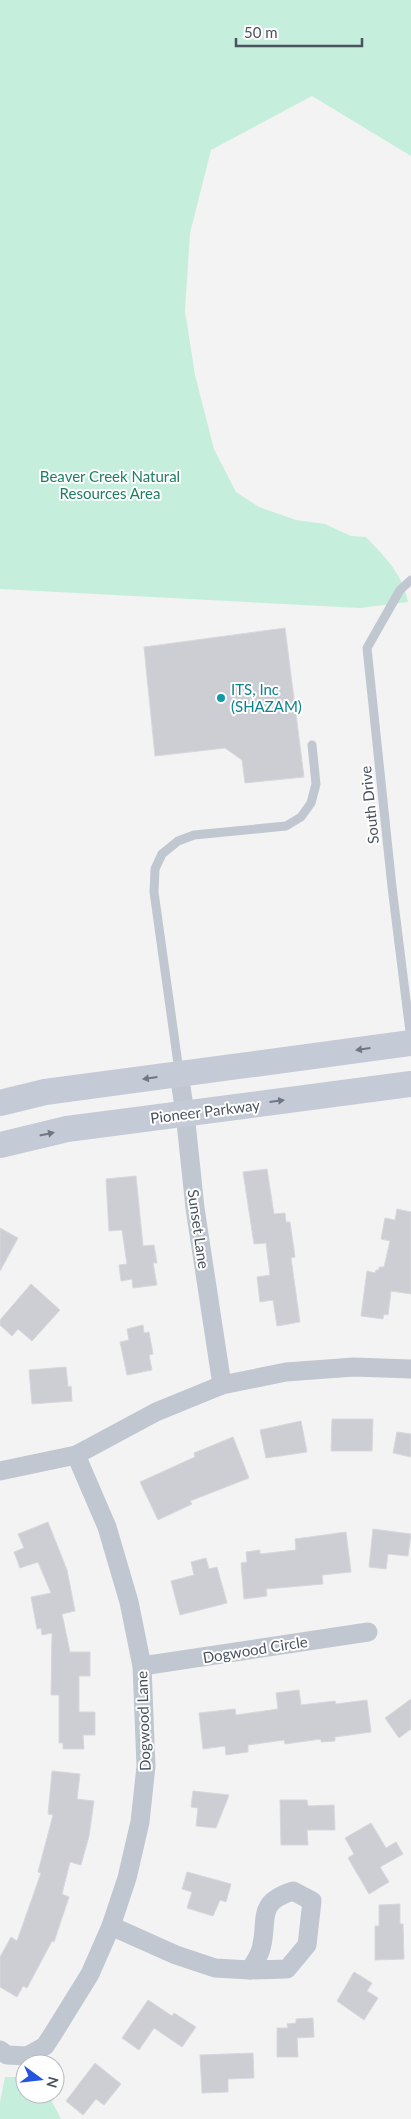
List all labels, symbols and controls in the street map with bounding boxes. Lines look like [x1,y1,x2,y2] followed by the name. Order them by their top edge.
[236,15,362,47] scale bar
[244,23,278,41] text: 50 m
[40,467,180,502] park label: Beaver Creek Natural Resources Area
[231,680,302,715] place label: ITS, Inc (SHAZAM)
[215,692,227,704] marker: ITS, Inc (SHAZAM)
[356,765,382,845] street label: South Drive
[354,1045,370,1053] one-way arrow
[141,1074,157,1082] one-way arrow
[149,1095,261,1127] street label: Pioneer Parkway
[270,1097,286,1105] one-way arrow
[40,1129,56,1137] one-way arrow
[185,1188,213,1270] street label: Sunset Lane
[201,1632,309,1666] street label: Dogwood Circle
[132,1671,154,1771] street label: Dogwood Lane
[15,2054,65,2104] north arrow
[43,2075,63,2090] text: N

